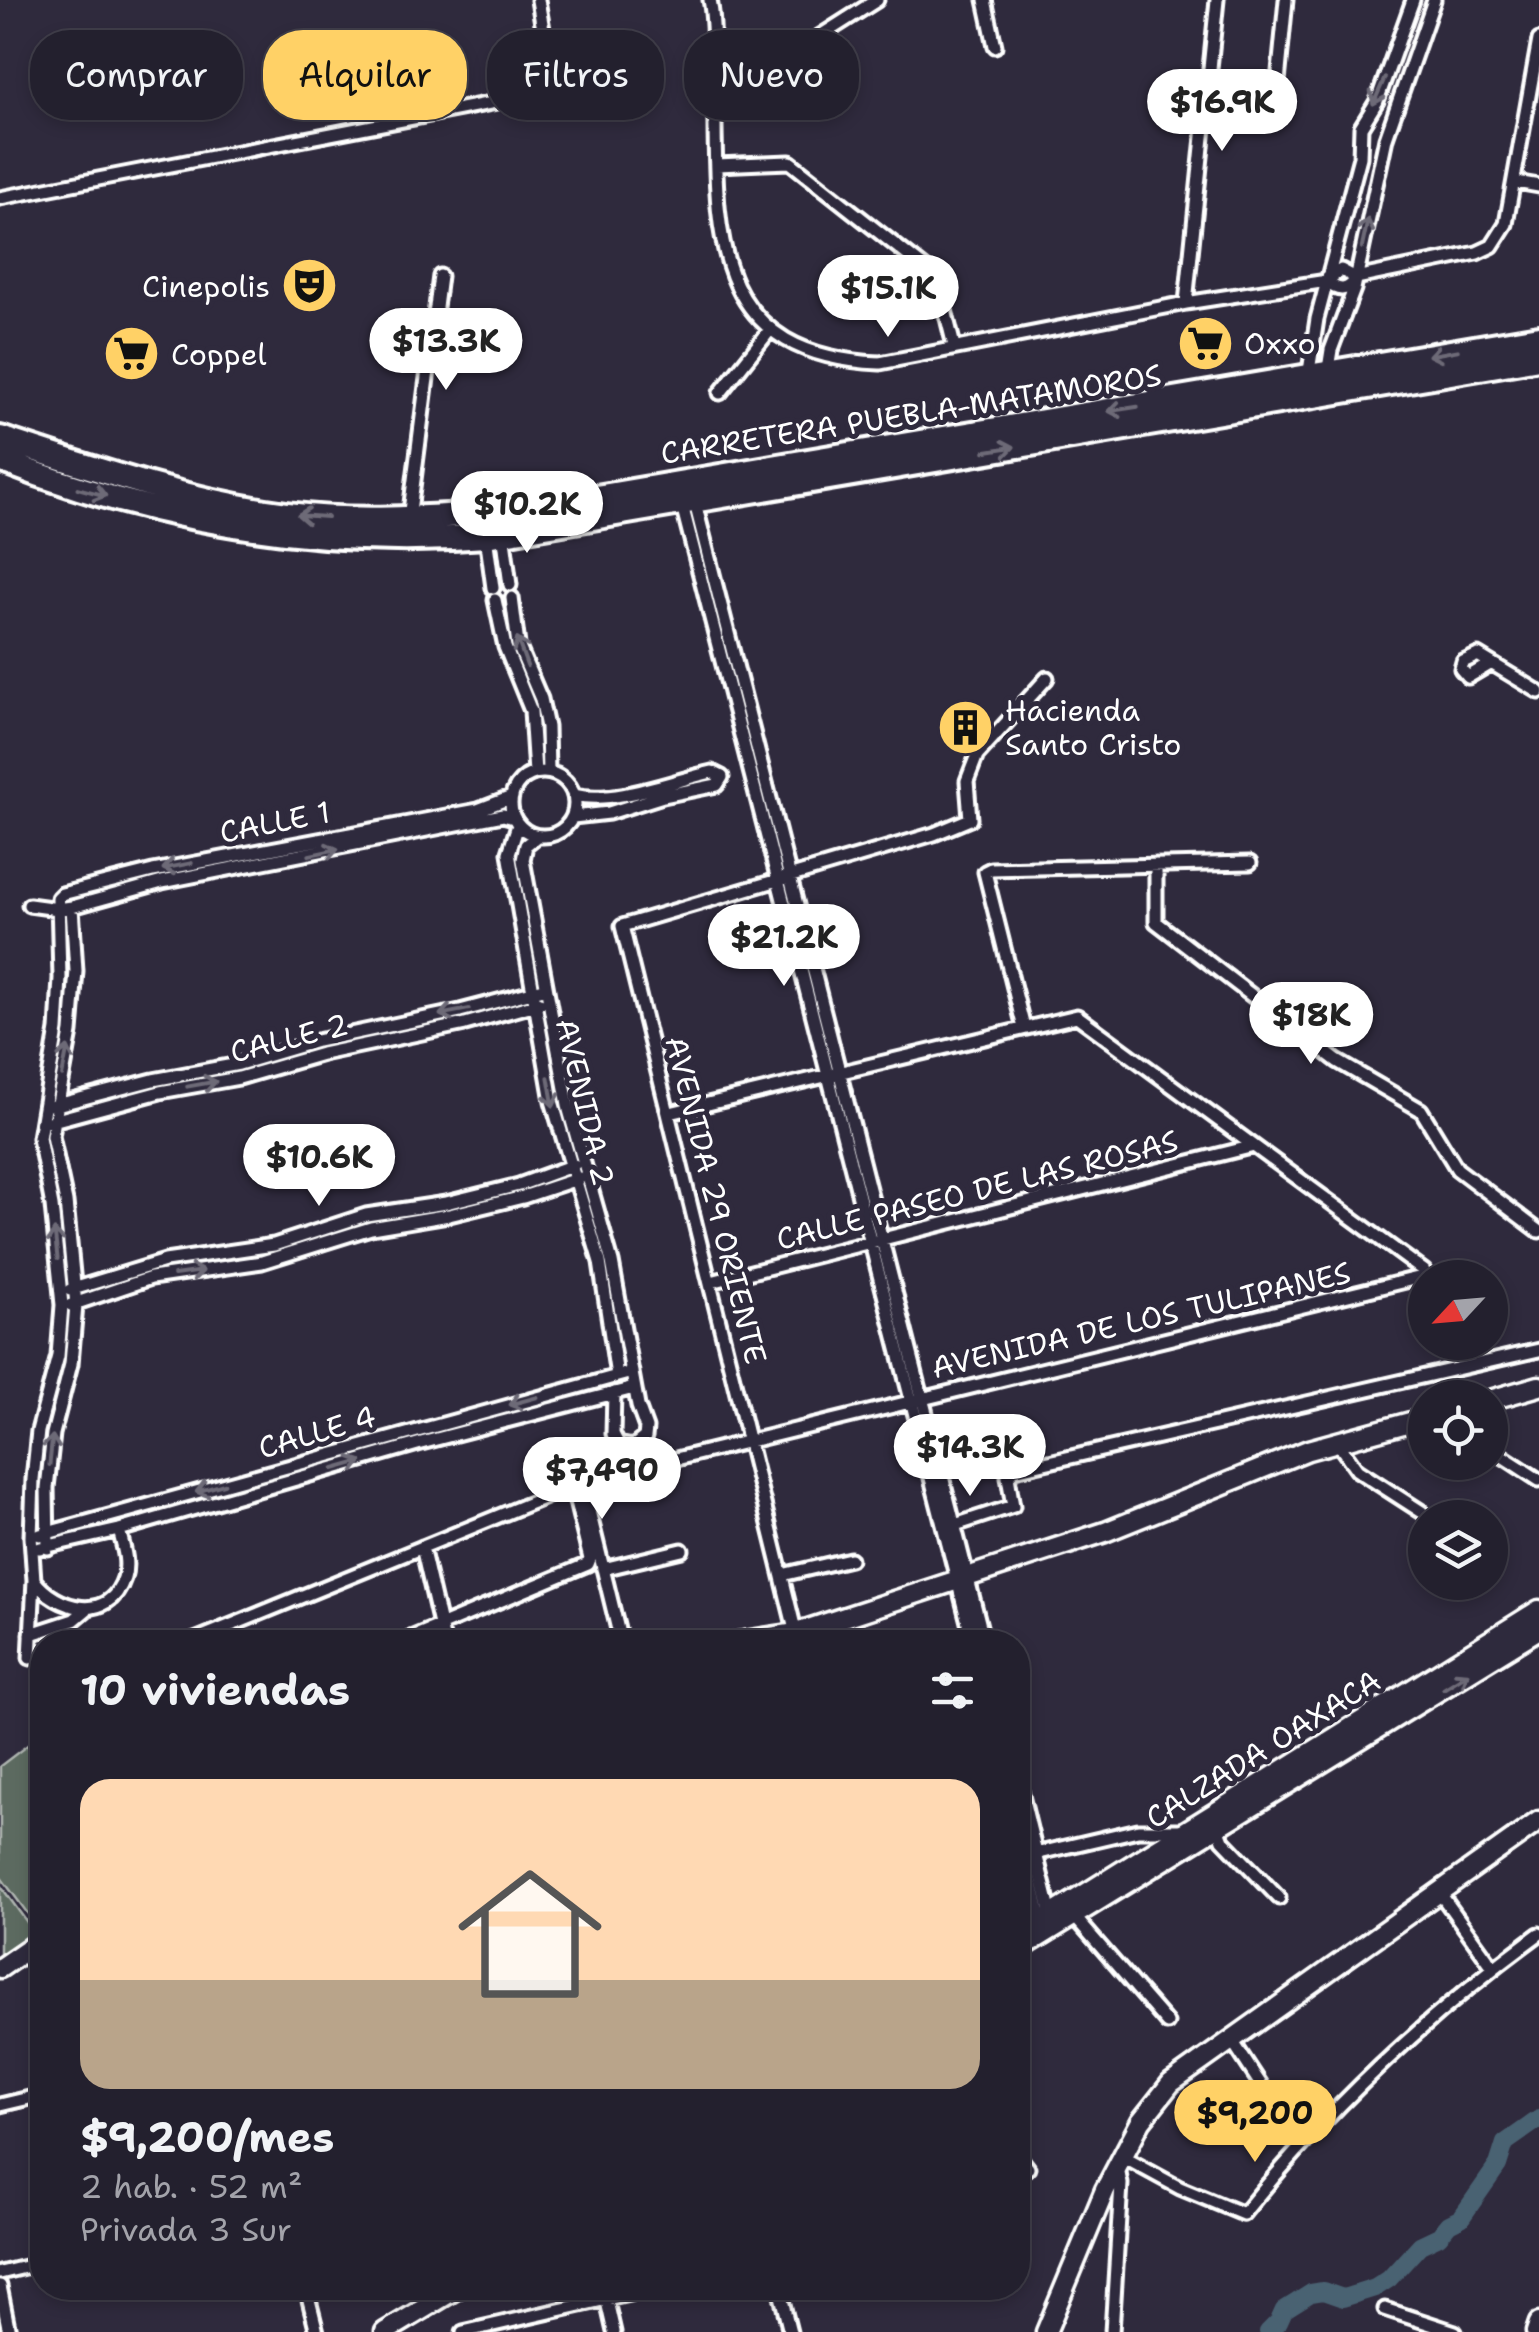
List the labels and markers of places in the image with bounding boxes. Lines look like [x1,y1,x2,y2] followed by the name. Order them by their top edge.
[1141,69,1303,154] pin: $16.9K
[807,255,969,340] pin: $15.1K
[279,256,339,316] theatre icon: Cinepolis
[142,266,270,307] place label: Cinepolis
[365,308,527,393] pin: $13.3K
[1175,313,1235,373] supermarket icon: Oxxo
[1244,323,1316,364] place label: Oxxo
[102,324,162,384] supermarket icon: Coppel
[171,334,267,375] place label: Coppel
[446,471,608,556] pin: $10.2K
[1005,690,1181,765] place label: Hacienda Santo Cristo
[936,697,996,757] building icon: Hacienda Santo Cristo
[703,904,865,989] pin: $21.2K
[1252,982,1370,1067] pin: $18K
[238,1124,400,1209] pin: $10.6K
[889,1414,1051,1499] pin: $14.3K
[521,1437,683,1522] pin: $7,490
[1174,2080,1336,2165] pin: $9,200

